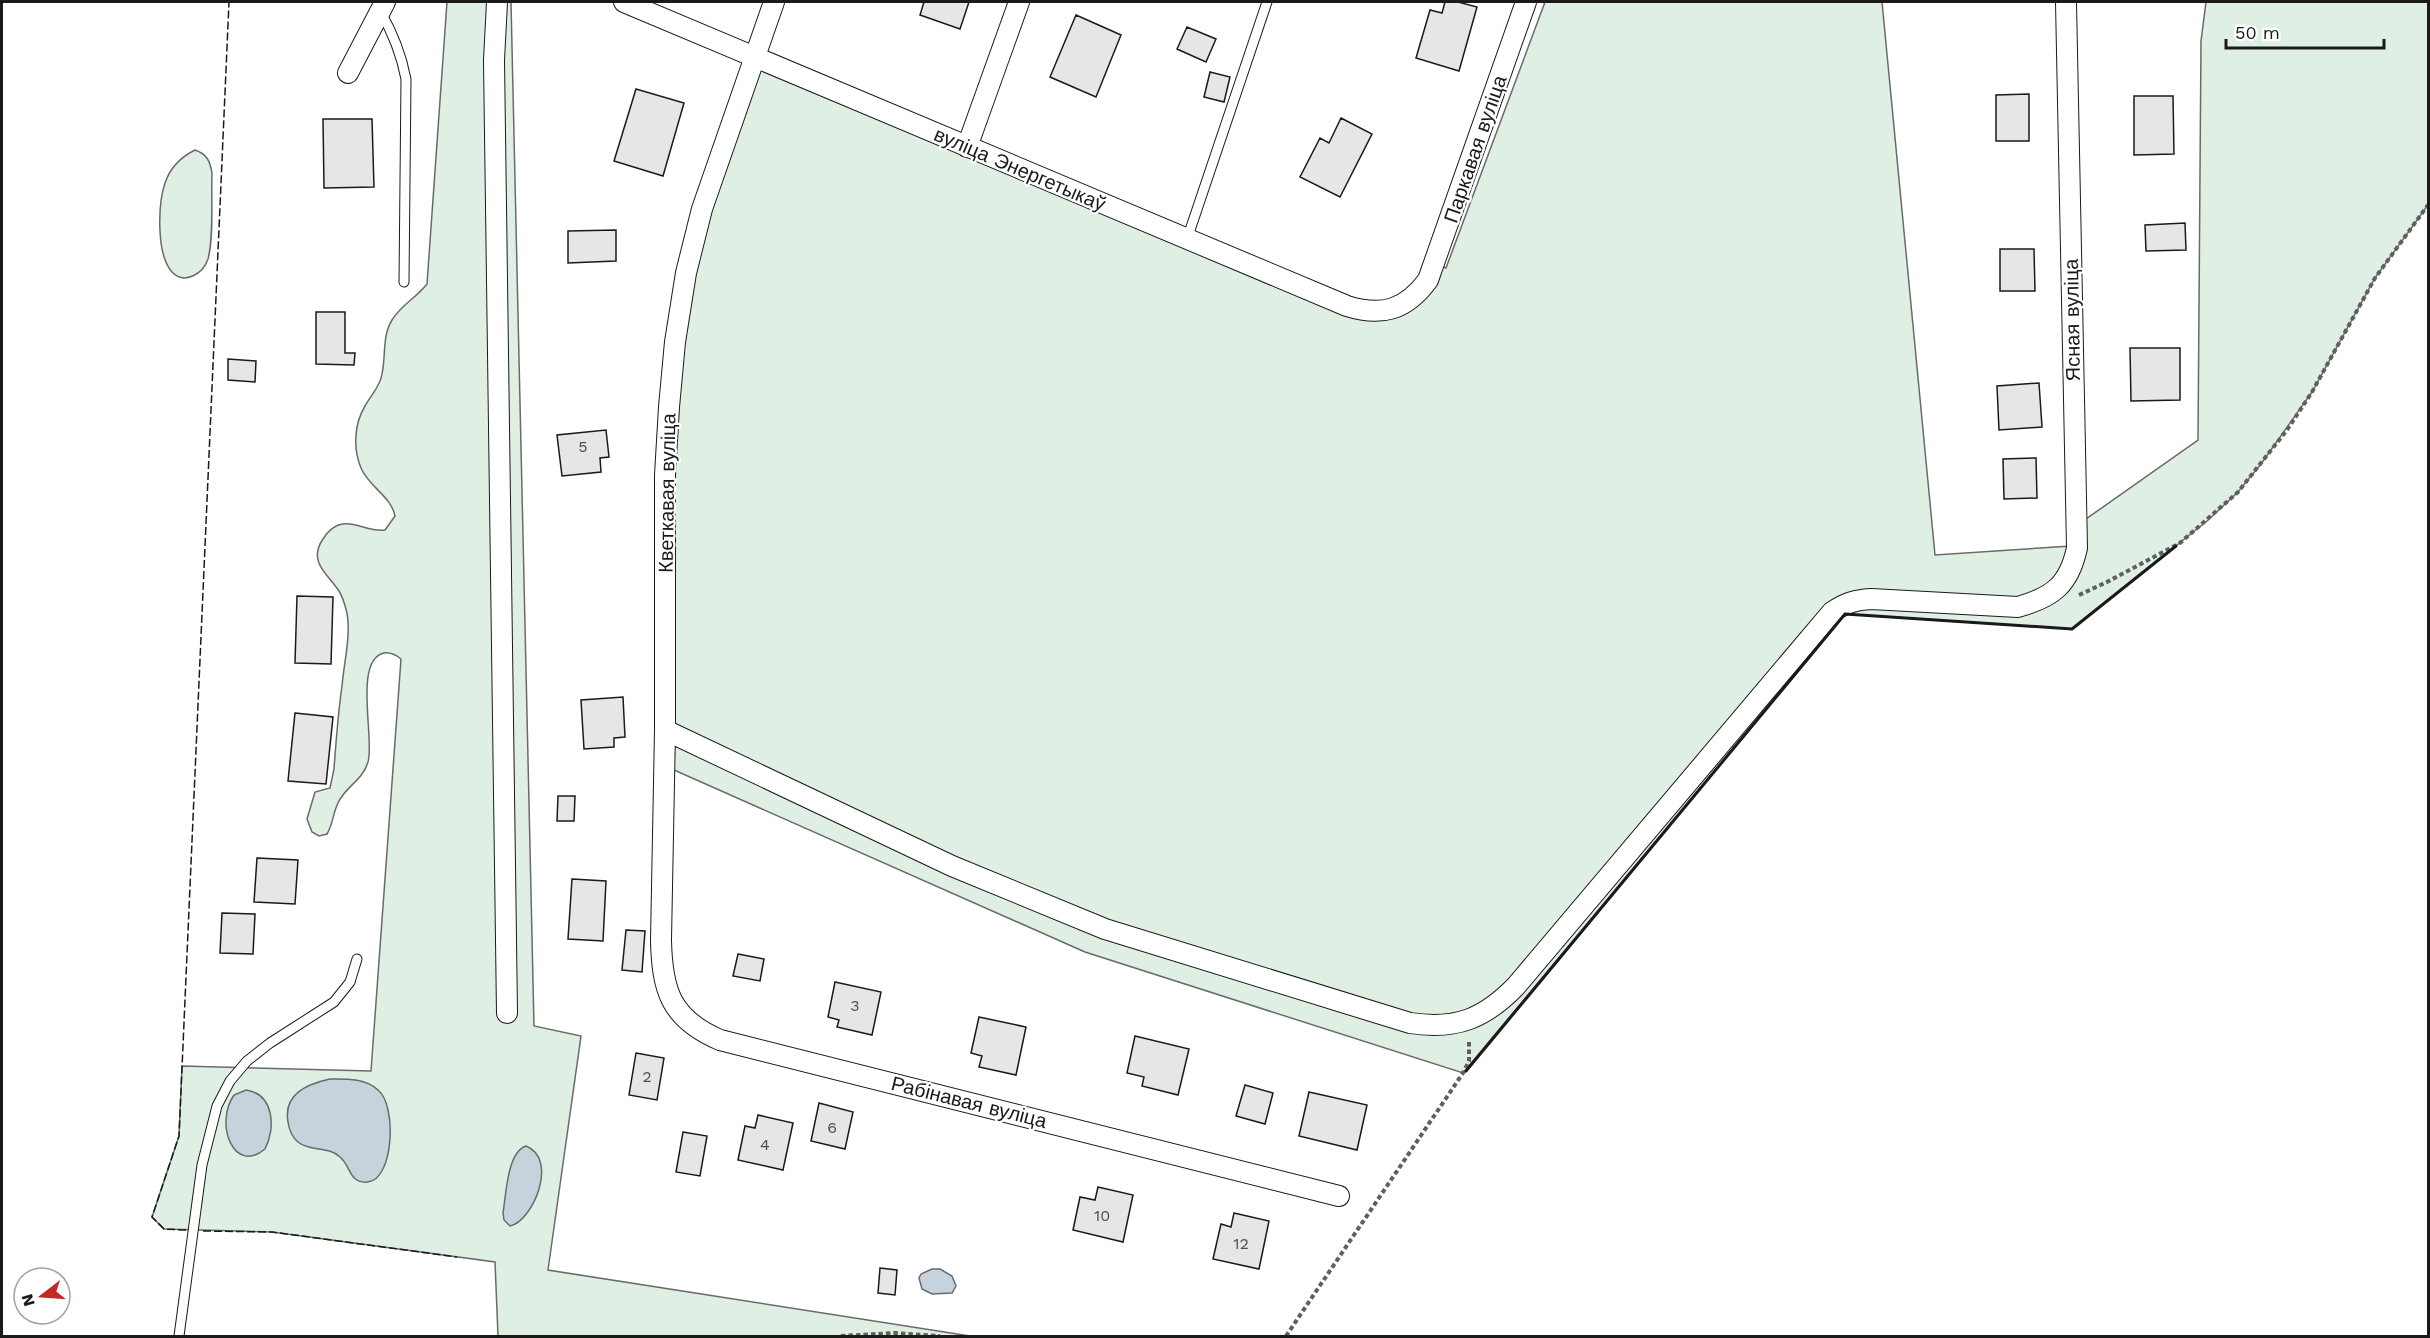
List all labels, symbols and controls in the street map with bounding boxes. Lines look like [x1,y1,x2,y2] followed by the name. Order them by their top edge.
[2226,12,2384,50] scale bar
[2235,22,2280,43] text: 50 m
[1438,71,1512,226] street label: Паркавая вуліца
[931,122,1109,216] street label: вуліца Энергетыкаў
[2059,258,2085,382] street label: Ясная вуліца
[654,412,680,573] street label: Кветкавая вуліца
[578,437,588,456] house number: 5
[850,996,860,1015] house number: 3
[642,1067,652,1086] house number: 2
[889,1071,1050,1133] street label: Рабінавая вуліца
[827,1118,837,1137] house number: 6
[760,1135,770,1154] house number: 4
[1094,1206,1110,1225] house number: 10
[1233,1234,1249,1253] house number: 12
[12,1266,72,1326] north arrow
[17,1292,39,1309] text: N

